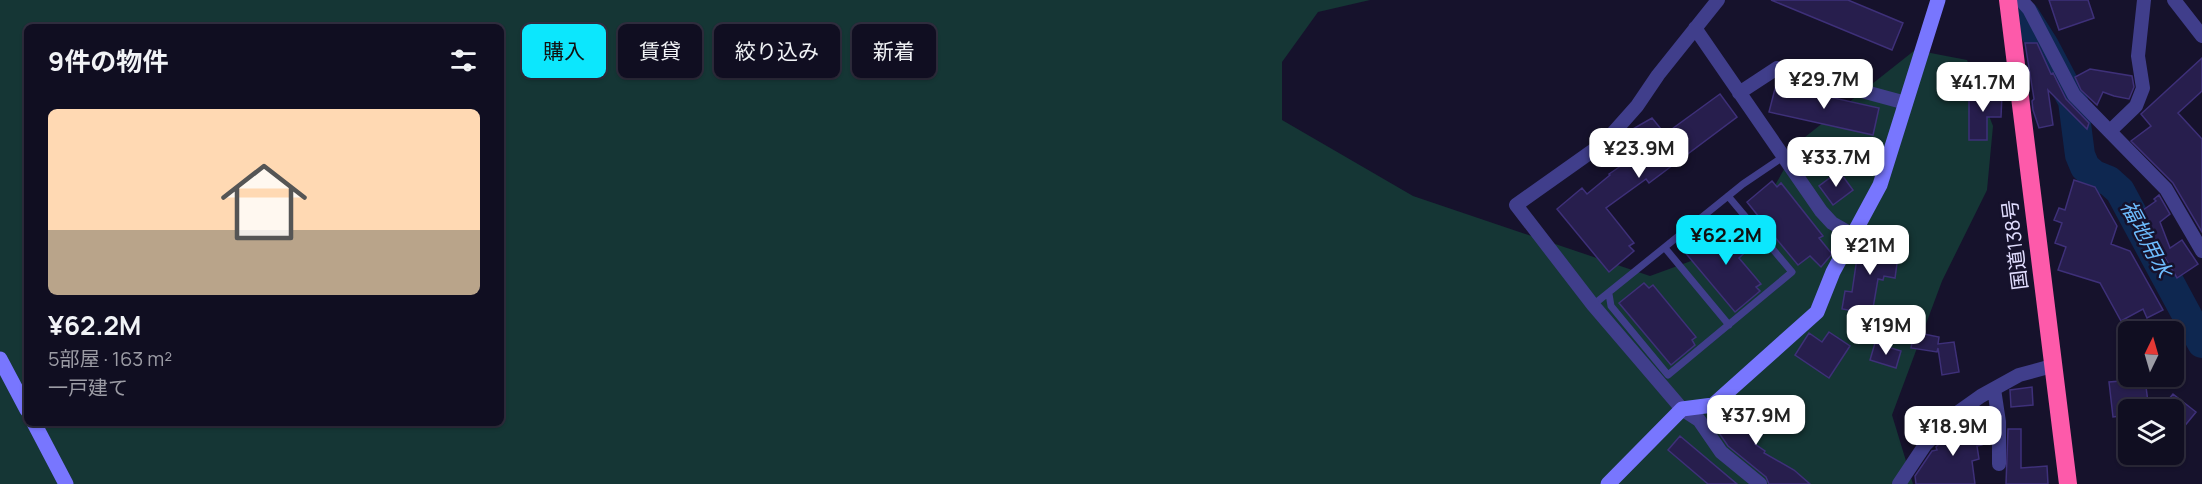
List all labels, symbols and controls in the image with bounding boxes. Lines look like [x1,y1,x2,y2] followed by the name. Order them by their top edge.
[522,24,606,78] chip: 購入
[618,24,702,78] chip: 賃貸
[714,24,840,78] chip: 絞り込み
[852,24,936,78] chip: 新着
[48,43,168,79] text: 9件の物件
[447,44,480,77] icon: filters
[1775,59,1873,110] pin: ¥29.7M
[1934,62,2032,113] pin: ¥41.7M
[1789,65,1859,92] text: ¥29.7M
[1951,68,2015,95] text: ¥41.7M
[1590,128,1688,179] pin: ¥23.9M
[1603,134,1675,161] text: ¥23.9M
[1787,137,1885,188] pin: ¥33.7M
[1801,143,1871,170] text: ¥33.7M
[210,148,318,256] icon: home
[2115,195,2180,284] water label: 福地用水
[1996,199,2033,292] street label: 国道138号
[1677,215,1775,266] pin: ¥62.2M
[1690,221,1762,248] text: ¥62.2M
[1834,225,1906,276] pin: ¥21M
[1845,231,1895,258] text: ¥21M
[1850,305,1922,356] pin: ¥19M
[48,307,141,343] text: ¥62.2M
[1861,311,1911,338] text: ¥19M
[2118,321,2184,387] north arrow
[2118,321,2184,465] map controls
[48,345,172,372] text: 5部屋 · 163 m²
[48,374,128,401] text: 一戸建て
[1707,395,1805,446] pin: ¥37.9M
[2118,399,2184,465] button: layers
[1721,401,1791,428] text: ¥37.9M
[1904,406,2002,457] pin: ¥18.9M
[1919,412,1987,439] text: ¥18.9M

